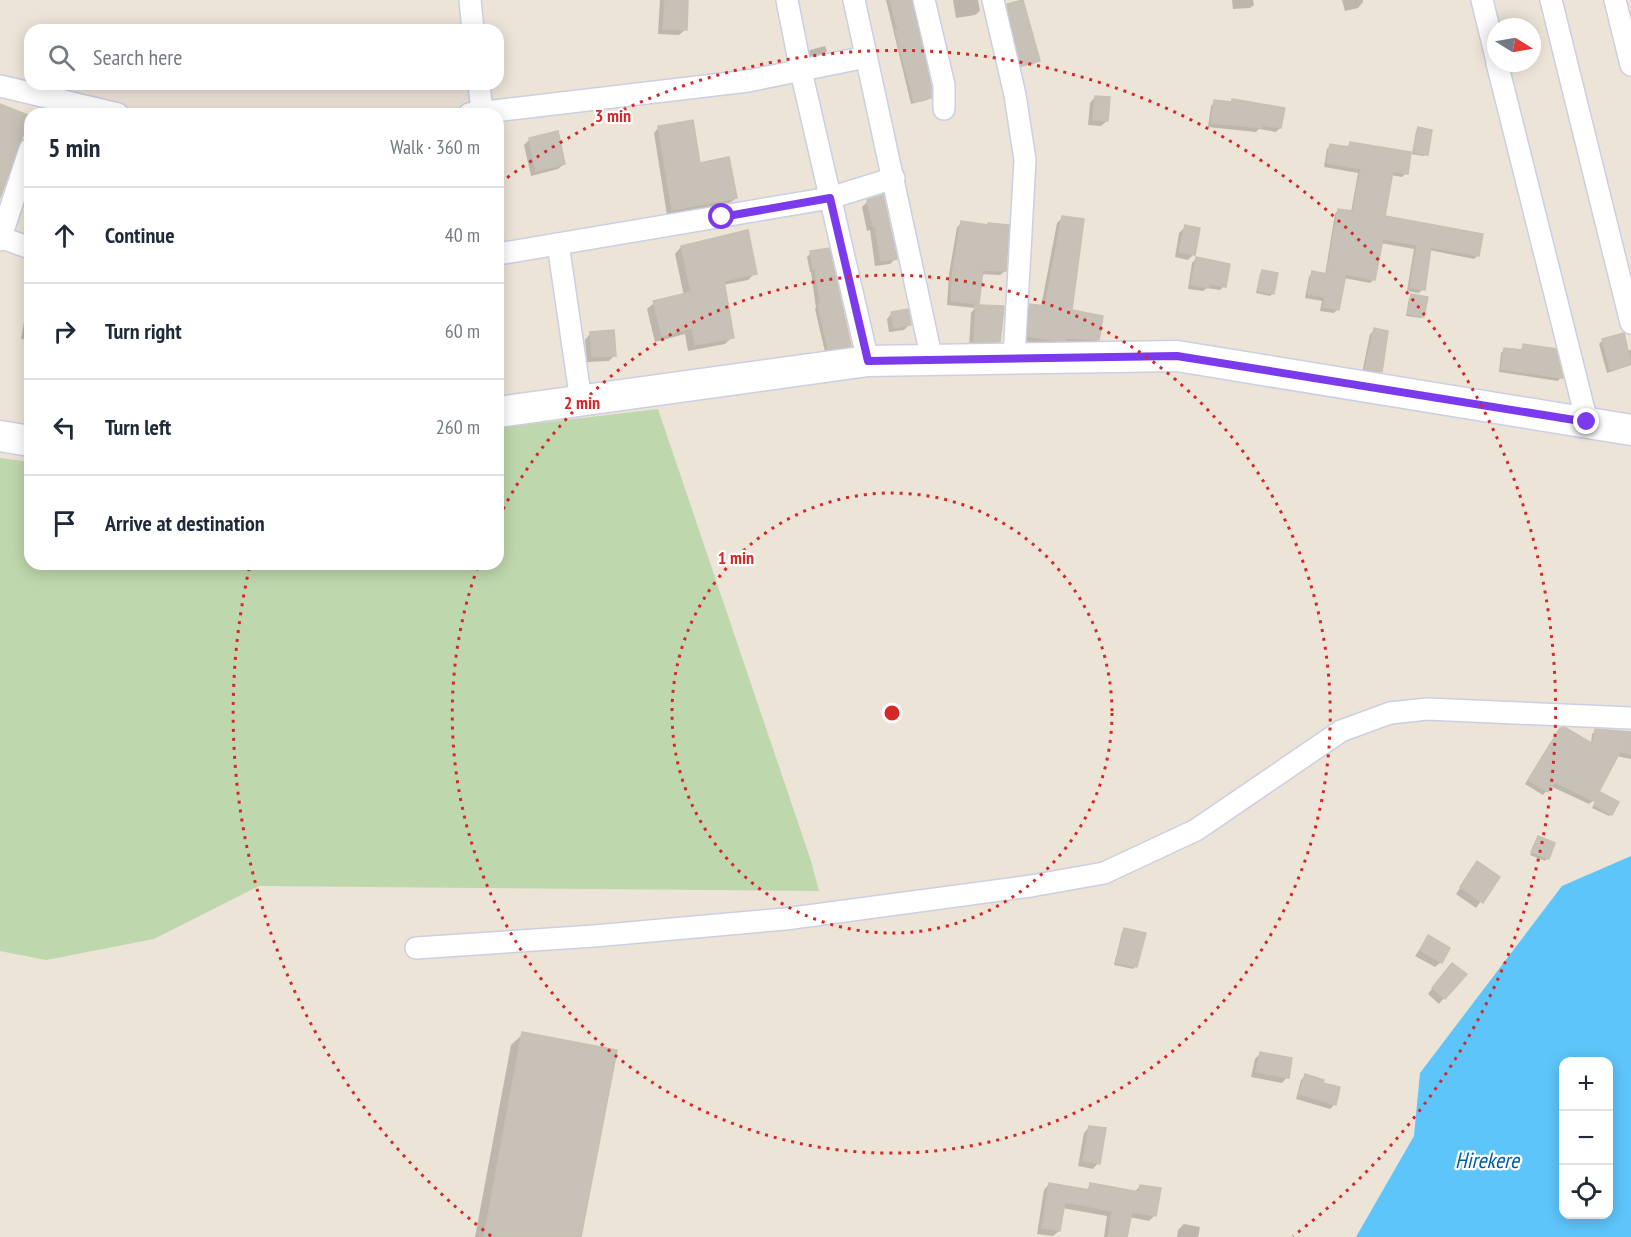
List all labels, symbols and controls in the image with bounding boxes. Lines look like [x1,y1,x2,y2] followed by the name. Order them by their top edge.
[1487,18,1541,72] north arrow
[24,24,504,90] search box
[45,41,78,74] icon: search
[93,43,182,71] text: Search here
[595,104,631,127] text: 3 min
[48,131,101,164] text: 5 min
[390,134,480,160] text: Walk · 360 m
[708,203,734,229] route start
[48,219,81,252] icon: ahead
[105,221,175,249] text: Continue
[445,222,480,248] text: 40 m
[48,315,81,348] icon: right
[105,317,182,345] text: Turn right
[445,318,480,344] text: 60 m
[564,391,600,414] text: 2 min
[1573,408,1599,434] route end
[48,411,81,444] icon: left
[105,413,171,441] text: Turn left
[436,414,480,440] text: 260 m
[48,507,81,540] icon: arrive
[105,509,265,537] text: Arrive at destination
[718,546,754,569] text: 1 min
[882,703,902,723] centre of rings
[1559,1057,1613,1219] map controls
[1559,1057,1613,1111] button: +
[1559,1111,1613,1165] button: −
[1455,1146,1521,1174] water label: Hirekere
[1559,1165,1613,1219] button: locate

